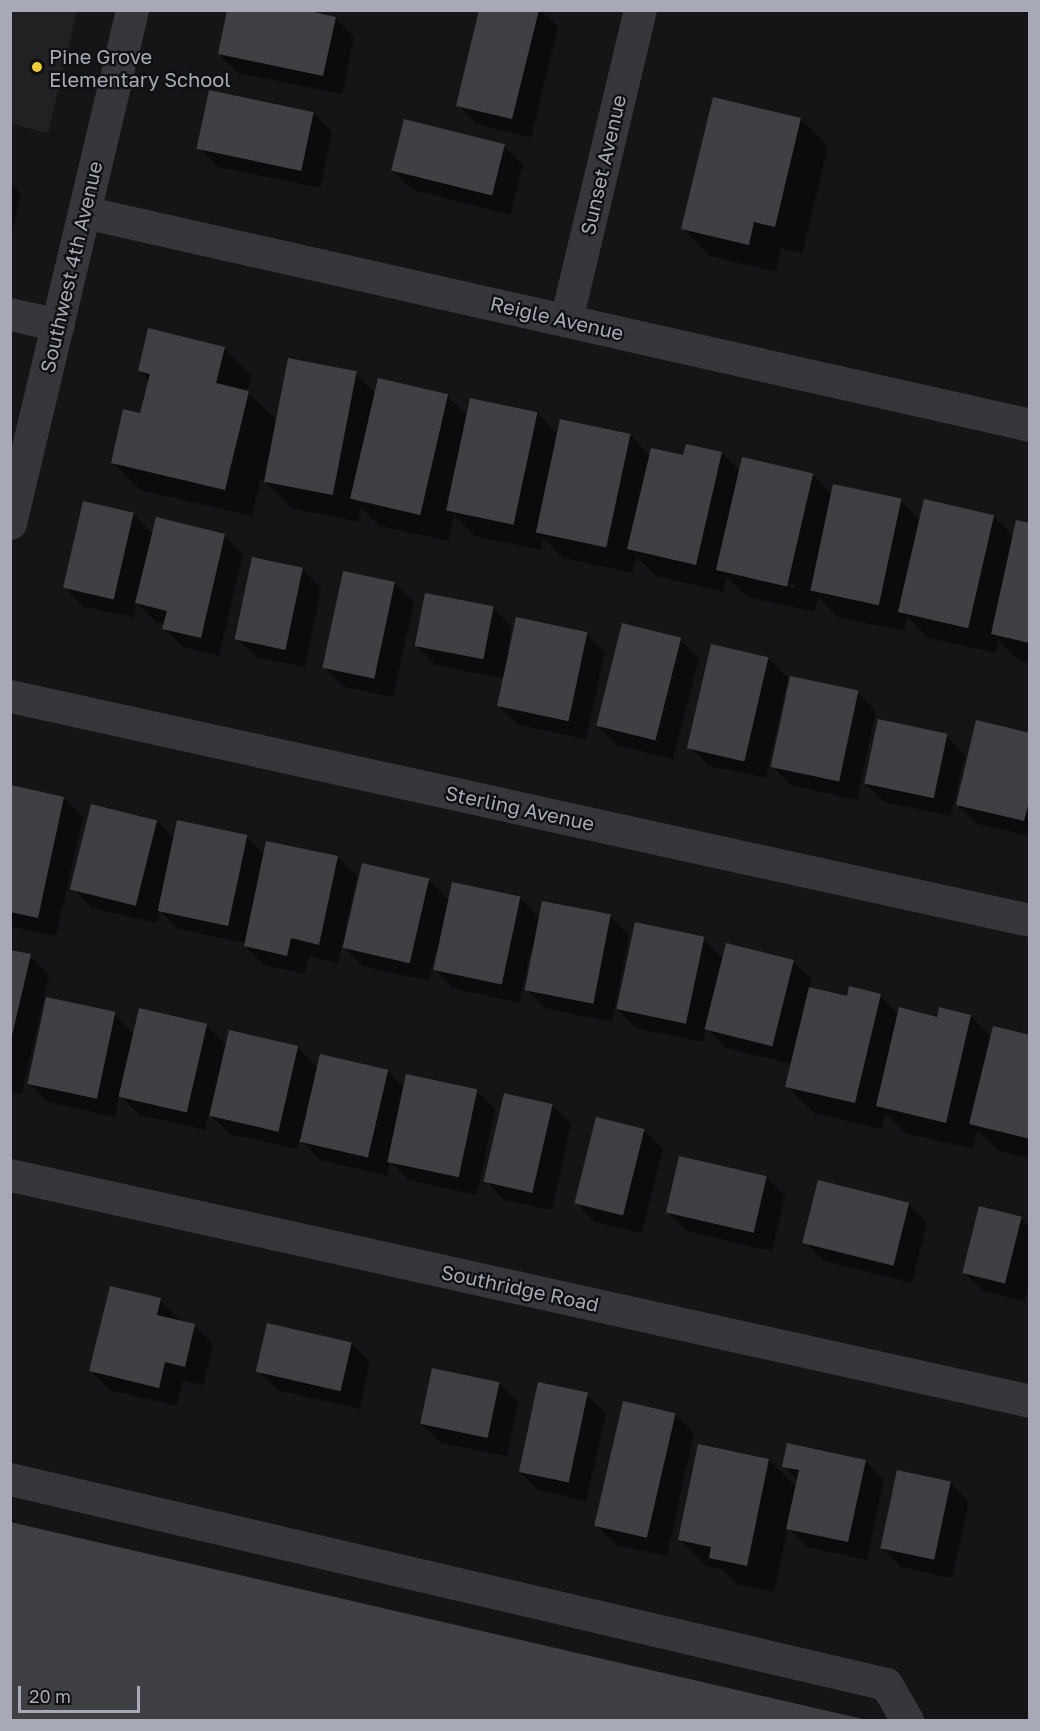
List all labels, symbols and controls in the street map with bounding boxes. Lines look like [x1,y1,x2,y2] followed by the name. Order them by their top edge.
[49,44,231,91] place label: Pine Grove Elementary School
[30,60,44,74] marker: Pine Grove Elementary School
[575,93,631,237] street label: Sunset Avenue
[35,159,107,375] street label: Southwest 4th Avenue
[488,291,626,345] street label: Reigle Avenue
[443,780,597,836] street label: Sterling Avenue
[439,1260,601,1316] street label: Southridge Road
[21,1674,142,1712] scale bar
[29,1685,71,1707] text: 20 m

